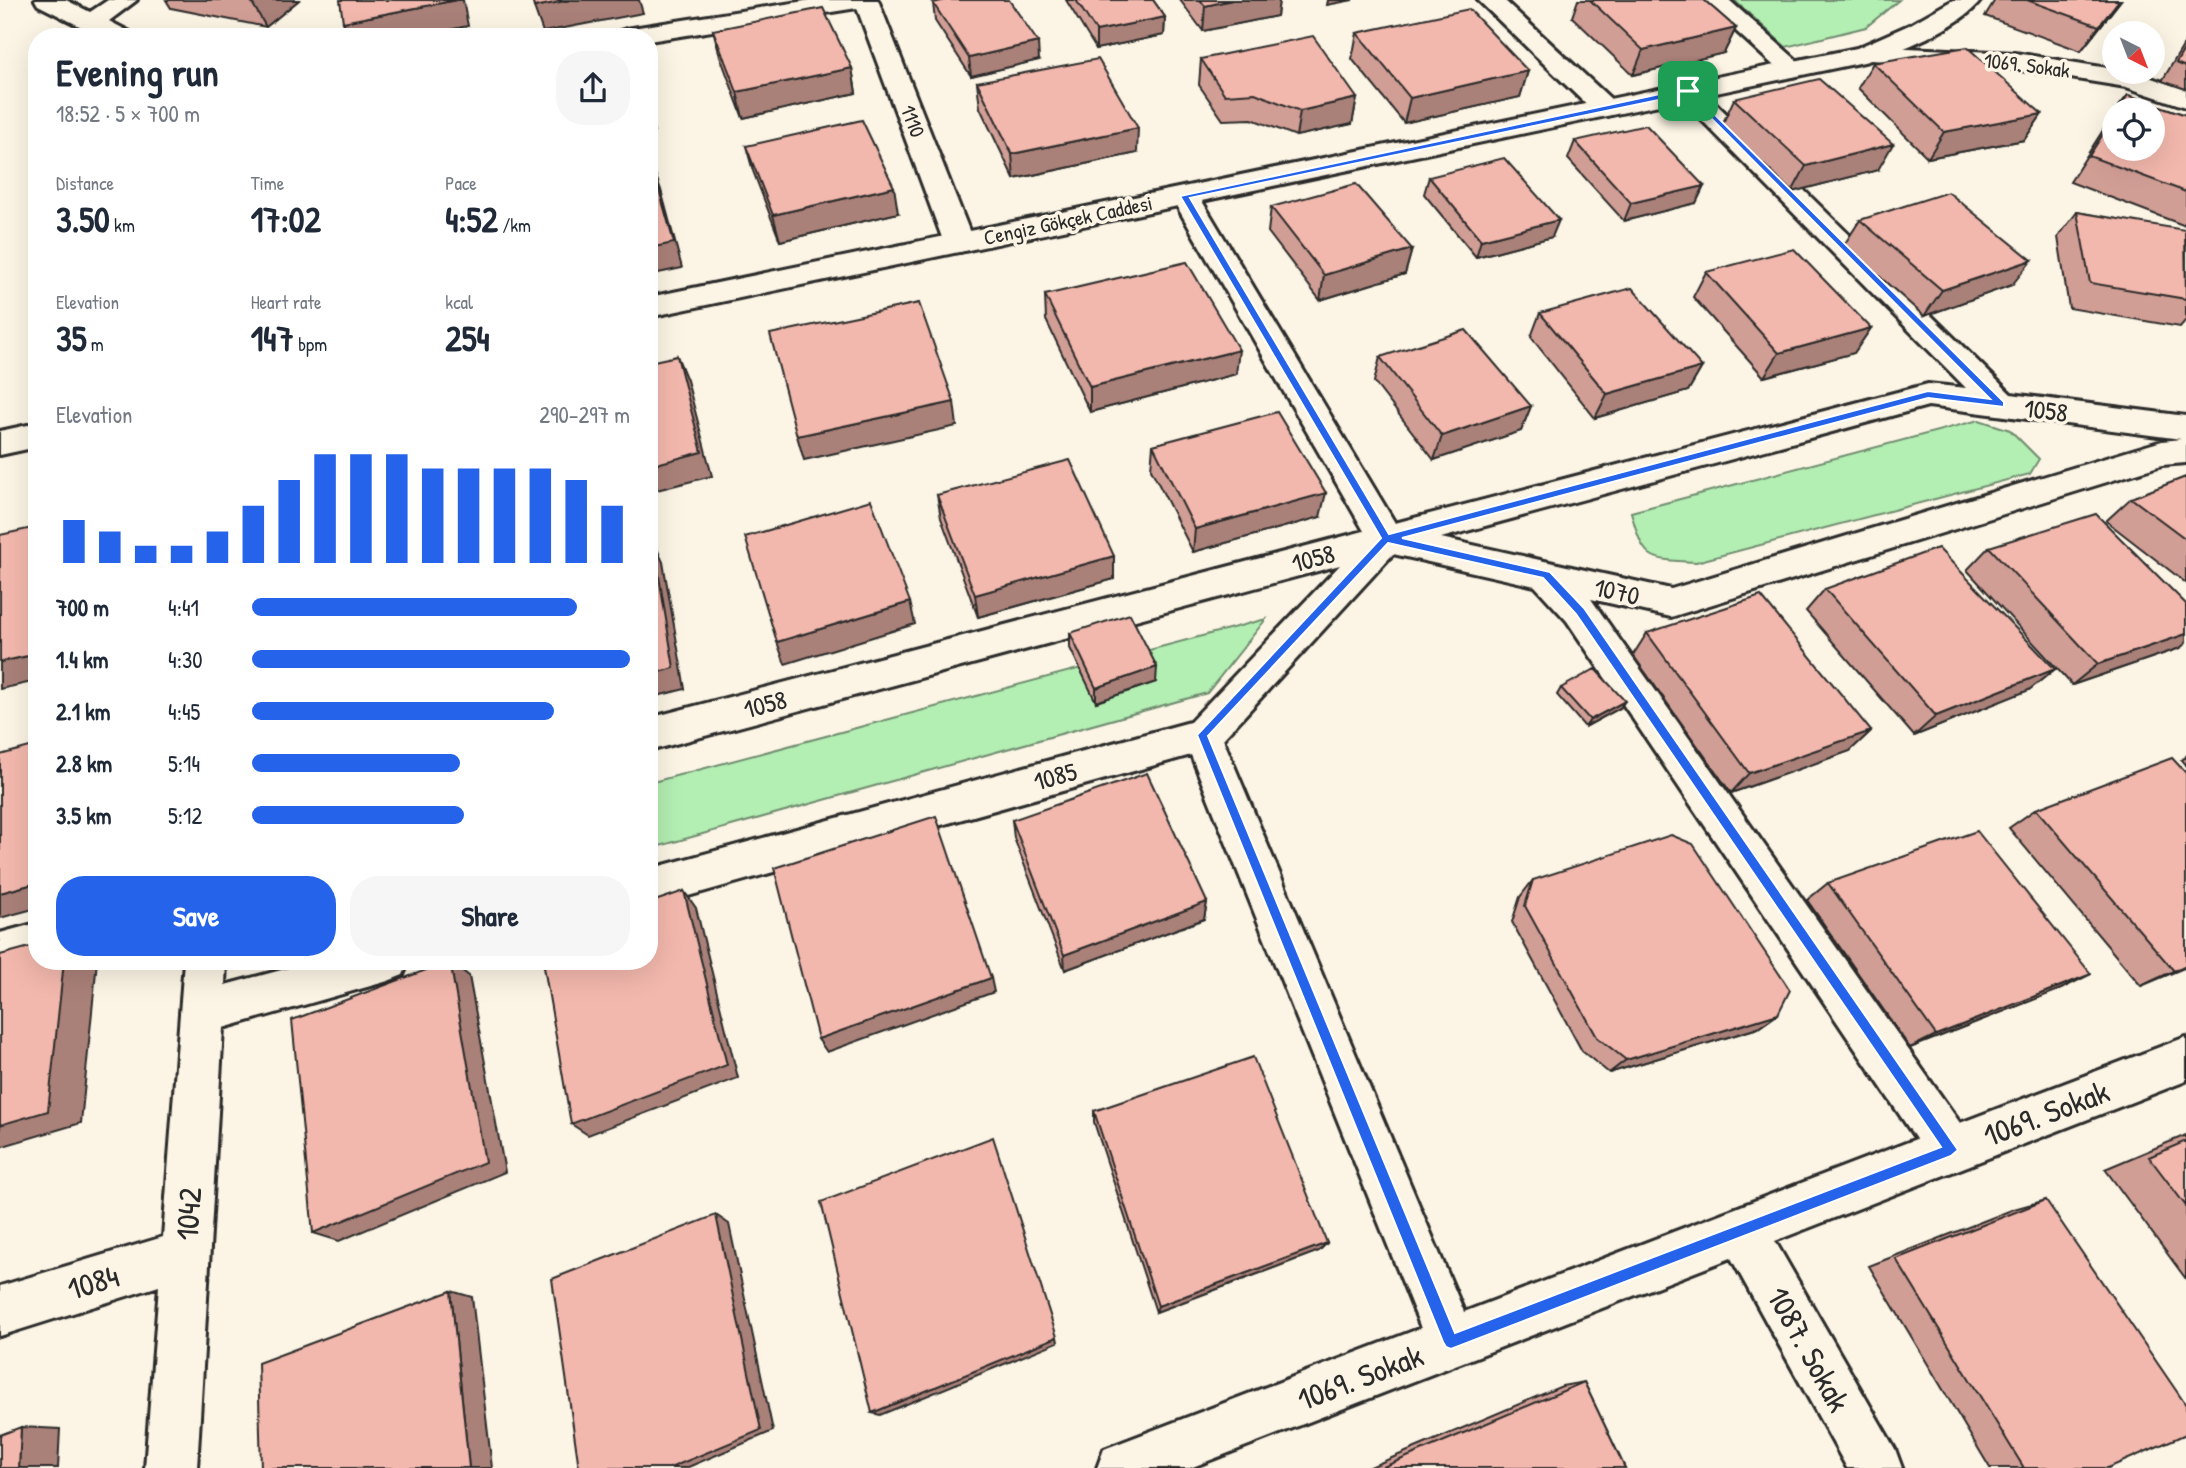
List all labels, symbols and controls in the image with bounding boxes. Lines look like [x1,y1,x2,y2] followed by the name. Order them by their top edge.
[2102,21,2165,84] north arrow
[2102,21,2165,161] map controls
[1982,45,2072,85] street label: 1069. Sokak
[56,46,219,98] text: Evening run
[556,51,630,125] button: share
[1658,61,1718,121] pin
[1669,72,1707,110] icon: arrive
[56,98,200,129] text: 18:52 · 5 × 700 m
[2102,98,2165,161] button: locate
[894,101,932,141] street label: 1110
[56,170,114,196] text: Distance
[251,170,284,196] text: Time
[445,170,477,196] text: Pace
[981,188,1155,252] street label: Cengiz Gökçek Caddesi
[56,196,110,243] text: 3.50
[251,196,321,243] text: 17:02
[445,196,498,243] text: 4:52
[110,212,135,238] text: km
[498,212,531,238] text: /km
[56,289,119,315] text: Elevation
[251,289,322,315] text: Heart rate
[445,289,473,315] text: kcal
[56,315,87,362] text: 35
[251,315,294,362] text: 147
[445,315,490,362] text: 254
[87,331,104,357] text: m
[294,331,327,357] text: bpm
[2022,390,2070,430] street label: 1058
[56,399,132,430] text: Elevation
[539,399,630,430] text: 290–297 m
[1288,535,1338,581] street label: 1058
[1591,569,1643,613] street label: 1070
[56,592,109,623] text: 700 m
[168,592,199,623] text: 4:41
[56,644,108,675] text: 1.4 km
[168,644,203,675] text: 4:30
[740,681,790,727] street label: 1058
[56,696,111,727] text: 2.1 km
[168,696,200,727] text: 4:45
[56,748,112,779] text: 2.8 km
[168,748,200,779] text: 5:14
[1029,753,1081,799] street label: 1085
[56,800,111,831] text: 3.5 km
[168,800,202,831] text: 5:12
[56,876,336,956] button: Save
[350,876,630,956] button: Share
[1977,1069,2115,1157] street label: 1069. Sokak
[165,1186,211,1242] street label: 1042
[62,1254,124,1310] street label: 1084
[1757,1279,1861,1419] street label: 1087. Sokak
[1291,1333,1429,1421] street label: 1069. Sokak

